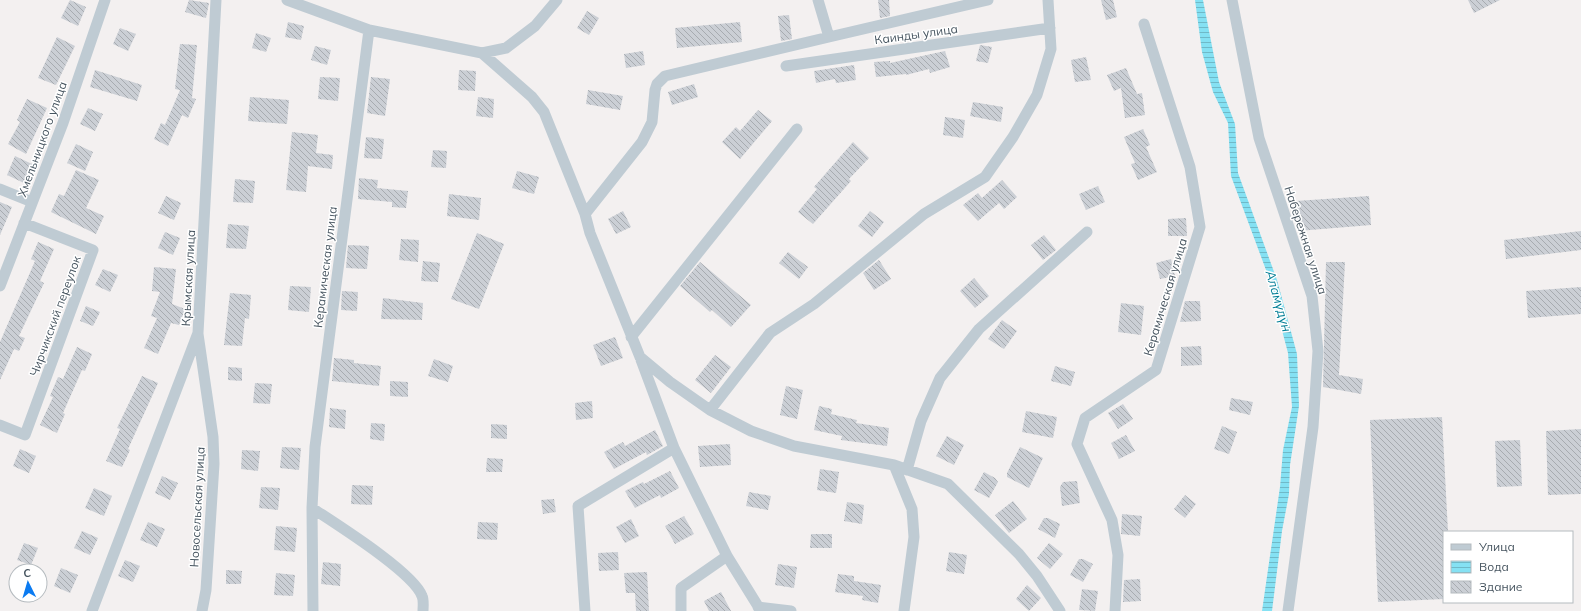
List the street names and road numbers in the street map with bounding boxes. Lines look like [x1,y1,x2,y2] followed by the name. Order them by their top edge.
[873,21,959,47] street label: Каинды улица
[14,79,70,199] street label: Хмельницкого улица
[1281,184,1331,296] street label: Набережная улица
[310,205,340,329] street label: Керамическая улица
[178,229,198,327] street label: Крымская улица
[1140,236,1190,358] street label: Керамическая улица
[26,253,84,378] street label: Чирчикский переулок
[186,446,208,568] street label: Новосельская улица

